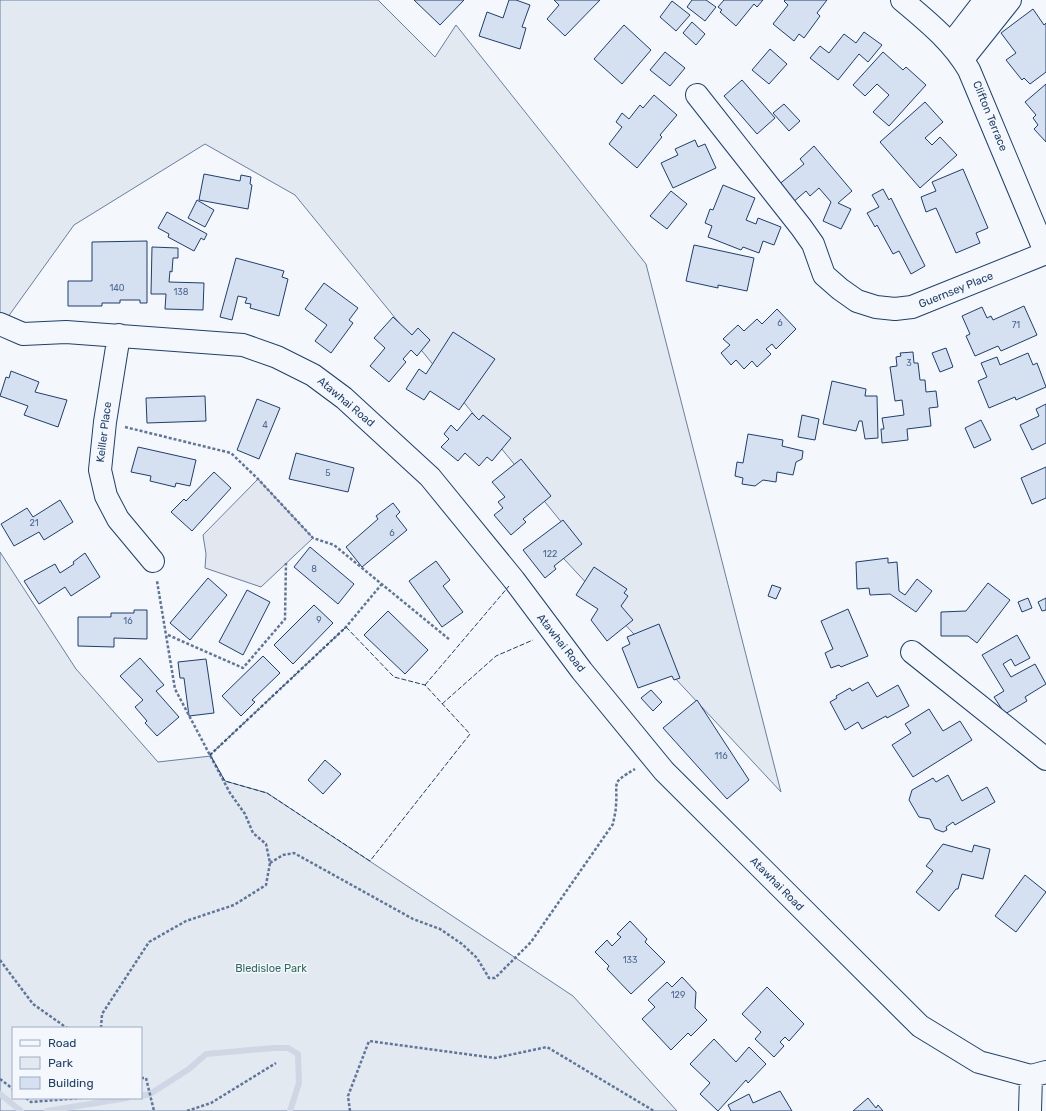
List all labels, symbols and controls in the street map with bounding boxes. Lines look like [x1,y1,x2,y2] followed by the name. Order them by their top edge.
[970,79,1010,153] street label: Clifton Terrace
[917,269,995,311] street label: Guernsey Place
[109,283,125,293] house number: 140
[174,287,189,297] house number: 138
[777,318,783,328] house number: 6
[1012,320,1020,330] house number: 71
[906,358,912,368] house number: 3
[315,374,377,430] street label: Atawhai Road
[94,401,114,463] street label: Keiller Place
[262,420,268,430] house number: 4
[325,468,331,478] house number: 5
[29,518,39,528] house number: 21
[389,528,395,538] house number: 6
[543,549,557,559] house number: 122
[311,564,317,574] house number: 8
[534,611,588,675] street label: Atawhai Road
[316,615,322,625] house number: 9
[123,616,133,626] house number: 16
[714,751,728,761] house number: 116
[747,854,807,914] street label: Atawhai Road
[623,955,637,965] house number: 133
[235,962,307,975] park label: Bledisloe Park
[671,990,685,1000] house number: 129
[12,1027,142,1099] legend
[48,1036,76,1050] text: Road
[48,1056,74,1070] text: Park
[48,1076,94,1090] text: Building

